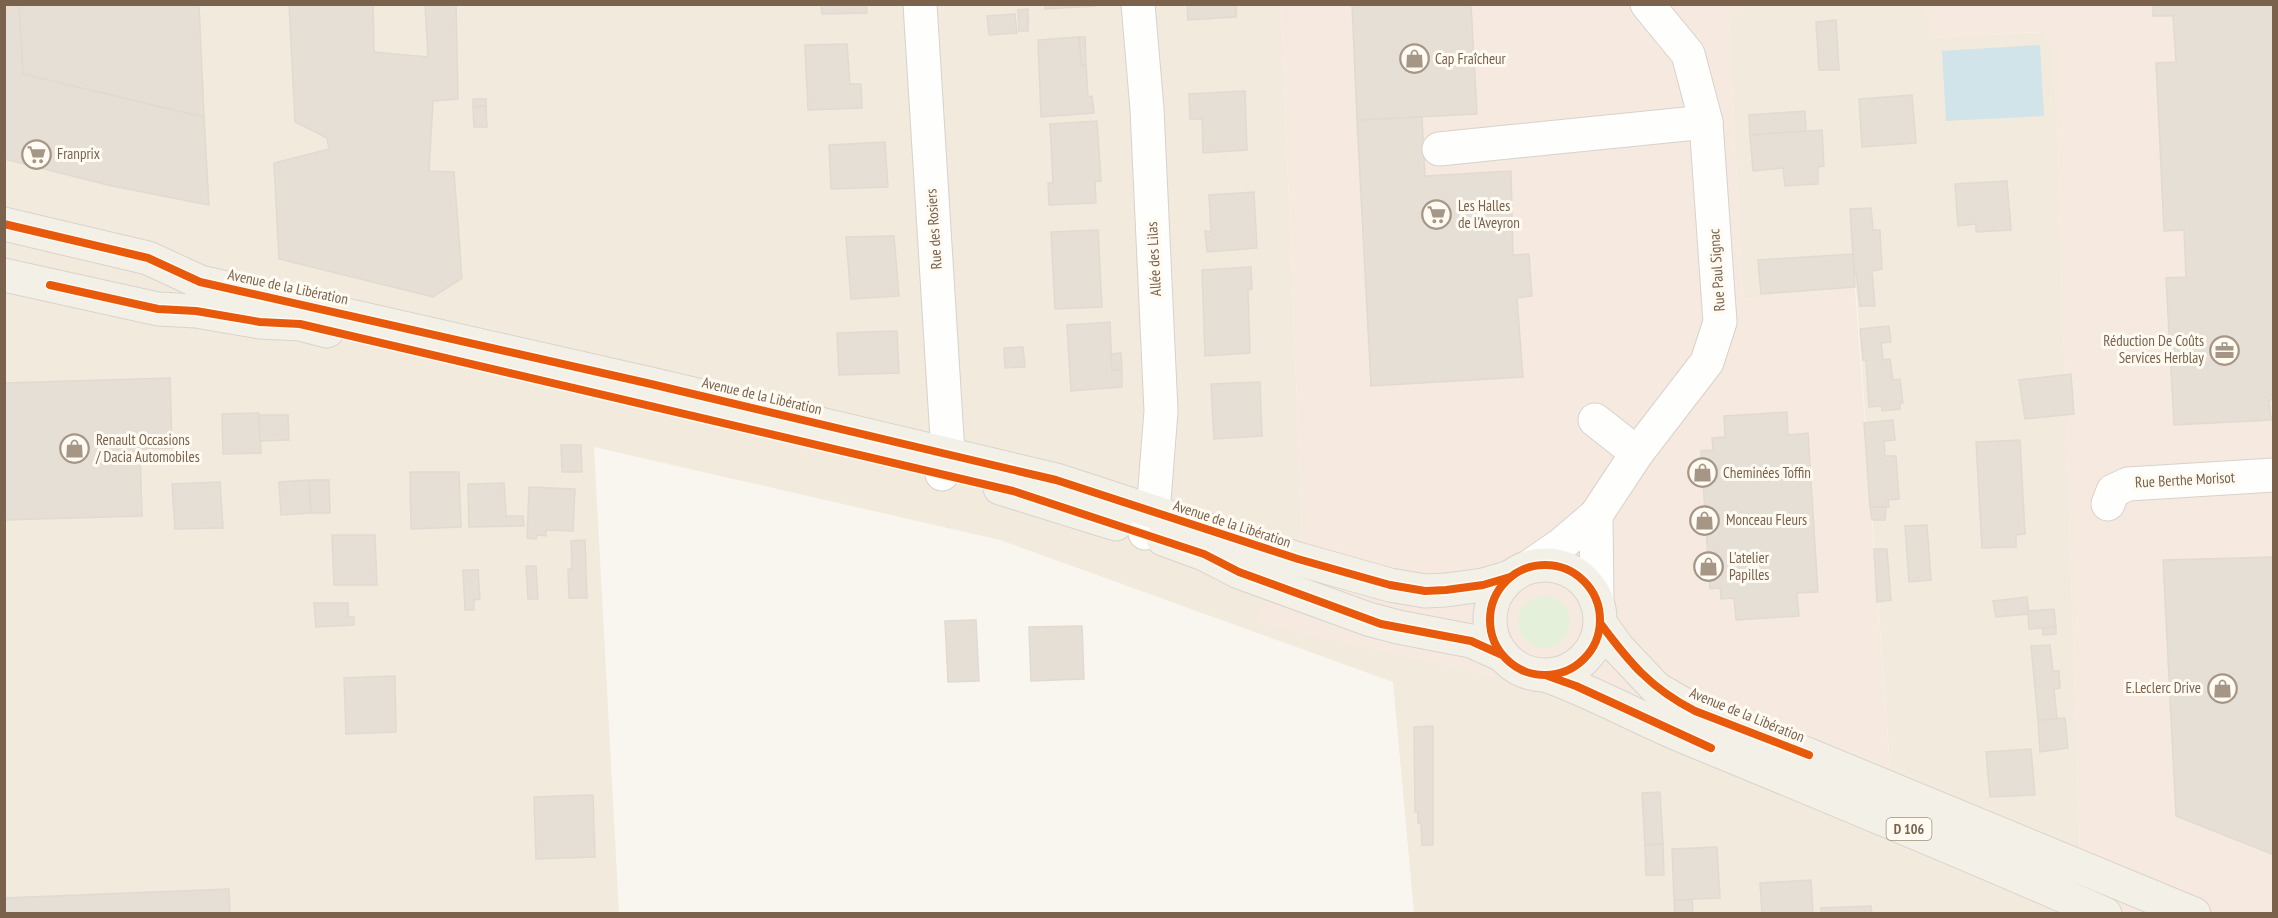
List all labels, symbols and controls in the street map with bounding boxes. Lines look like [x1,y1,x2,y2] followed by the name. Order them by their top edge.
[1398,43,1430,75] shop icon: Cap Fraîcheur
[1435,49,1507,68] place label: Cap Fraîcheur
[20,138,52,170] supermarket icon: Franprix
[57,144,100,163] place label: Franprix
[921,188,946,270] street label: Rue des Rosiers
[1458,196,1520,232] place label: Les Halles de l'Aveyron
[1421,199,1453,231] supermarket icon: Les Halles de l'Aveyron
[1142,221,1165,297] street label: Allée des Lilas
[1704,227,1729,312] street label: Rue Paul Signac
[226,264,350,309] street label: Avenue de la Libération
[2103,331,2204,367] place label: Réduction De Coûts Services Herblay
[2209,334,2241,366] office icon: Réduction De Coûts Services Herblay
[700,372,824,419] street label: Avenue de la Libération
[95,430,200,466] place label: Renault Occasions / Dacia Automobiles
[59,433,91,465] shop icon: Renault Occasions / Dacia Automobiles
[1686,457,1718,489] shop icon: Cheminées Toffin
[1723,463,1811,482] place label: Cheminées Toffin
[2135,467,2235,492] street label: Rue Berthe Morisot
[1171,496,1293,551] street label: Avenue de la Libération
[1689,504,1721,536] shop icon: Monceau Fleurs
[1726,510,1807,529] place label: Monceau Fleurs
[1729,548,1770,584] place label: L'atelier Papilles
[1692,551,1724,583] shop icon: L'atelier Papilles
[2206,672,2238,704] shop icon: E.Leclerc Drive
[2126,678,2201,697] place label: E.Leclerc Drive
[1687,683,1807,746] street label: Avenue de la Libération
[1886,818,1932,840] road number: D 106

